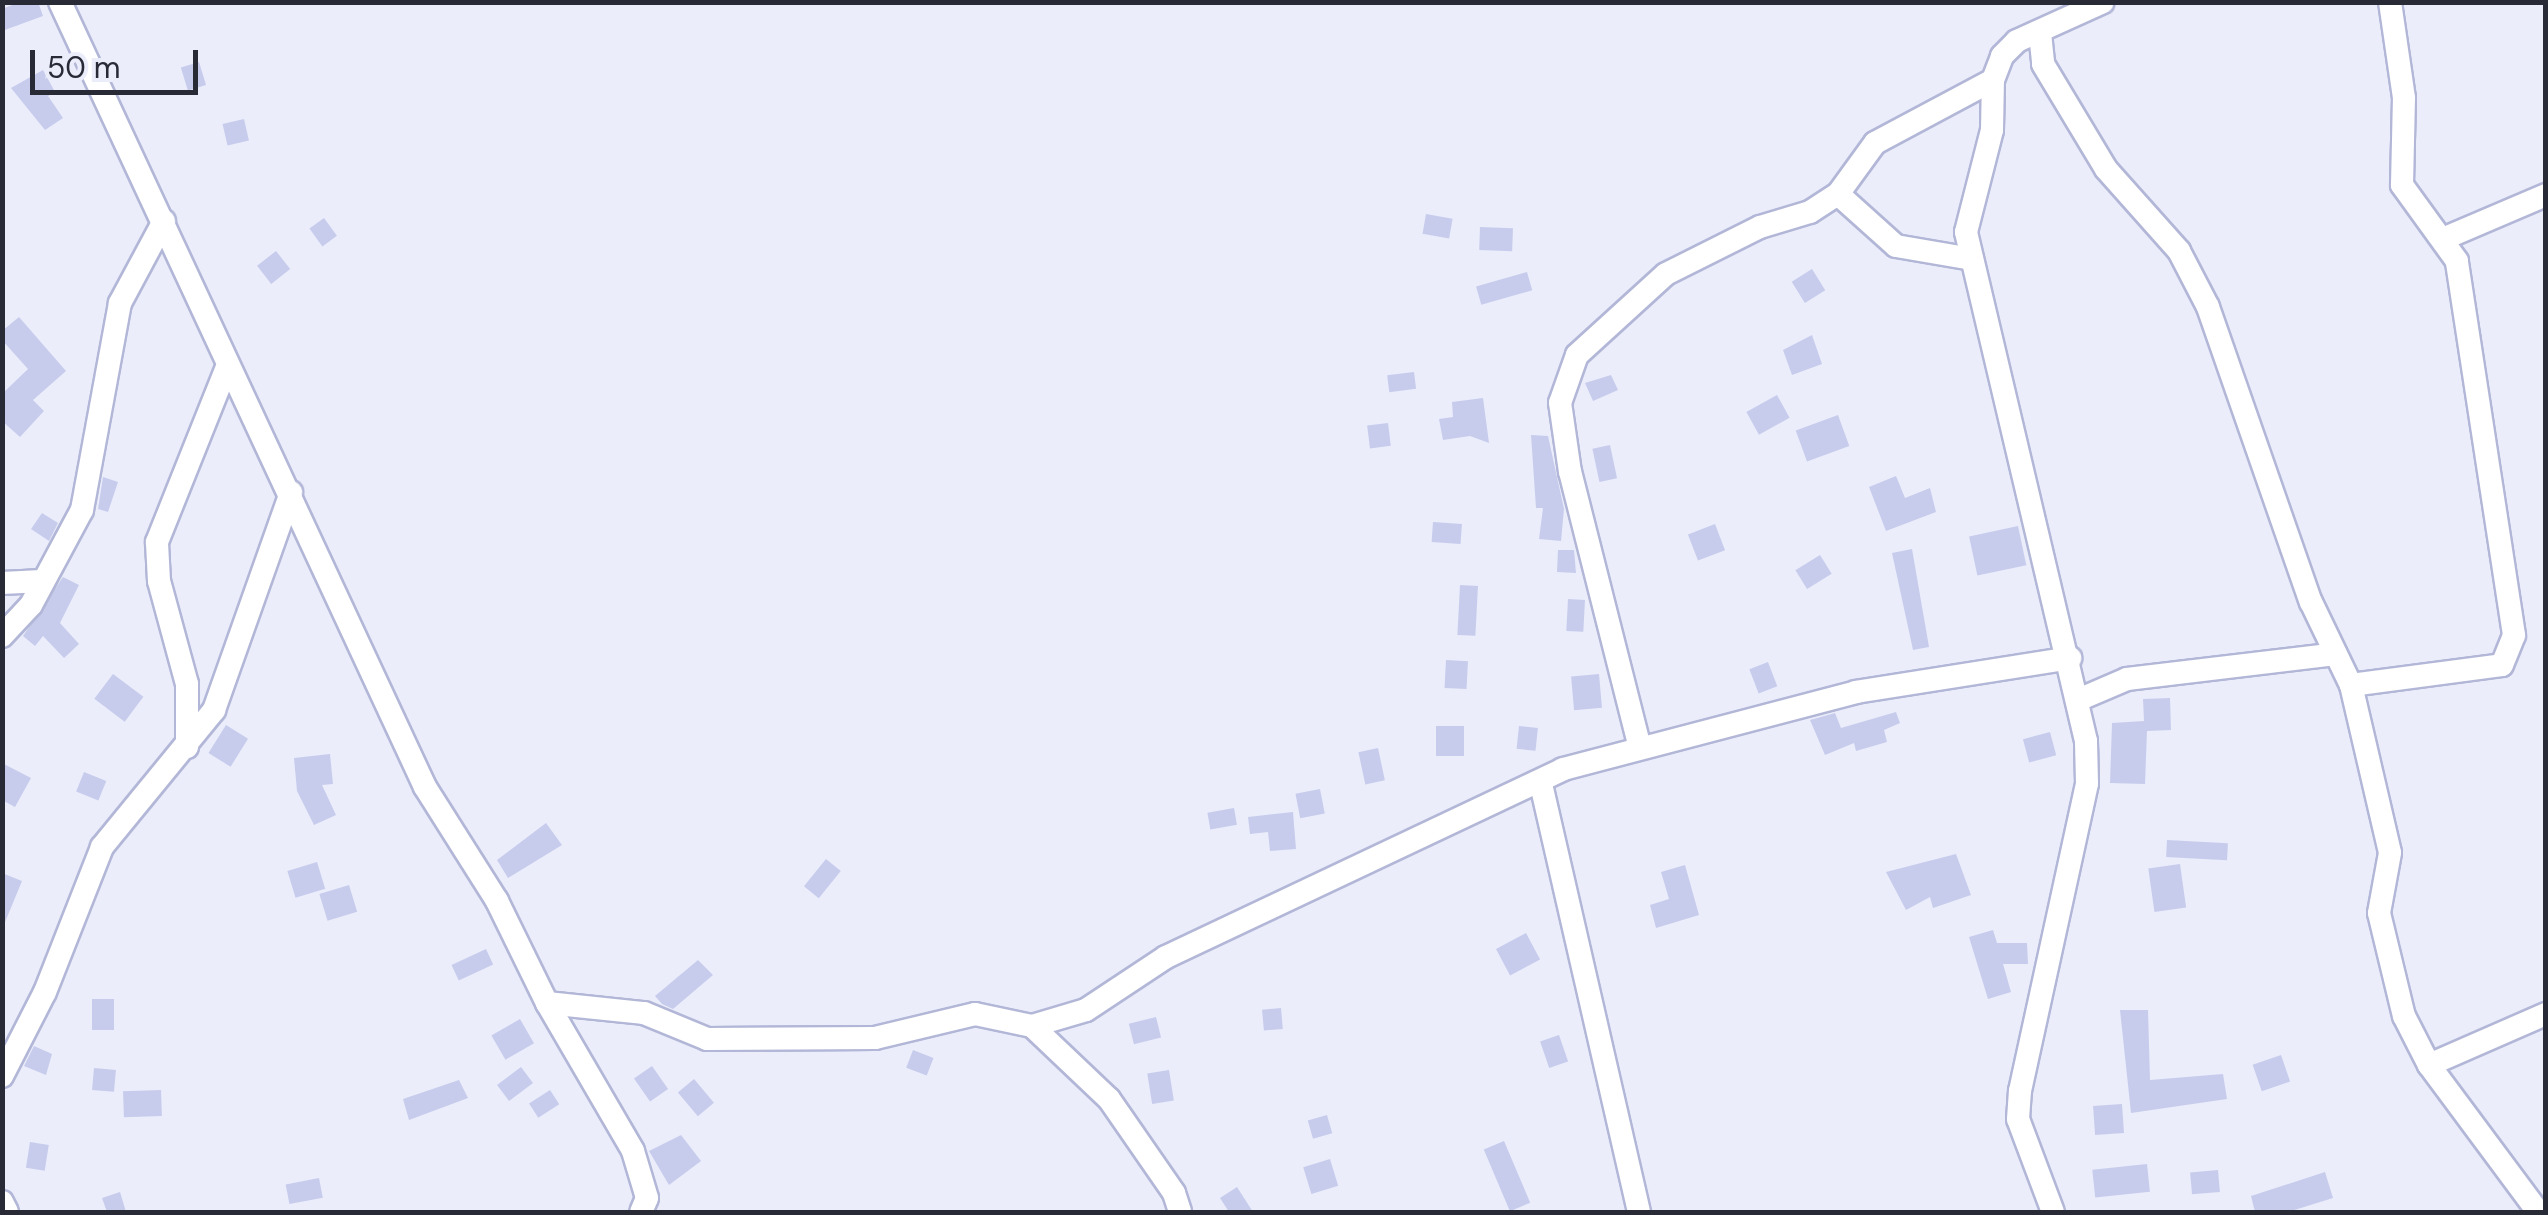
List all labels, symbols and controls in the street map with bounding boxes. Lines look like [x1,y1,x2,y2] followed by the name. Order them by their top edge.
[35,30,202,92] scale bar
[47,48,121,87] text: 50 m

